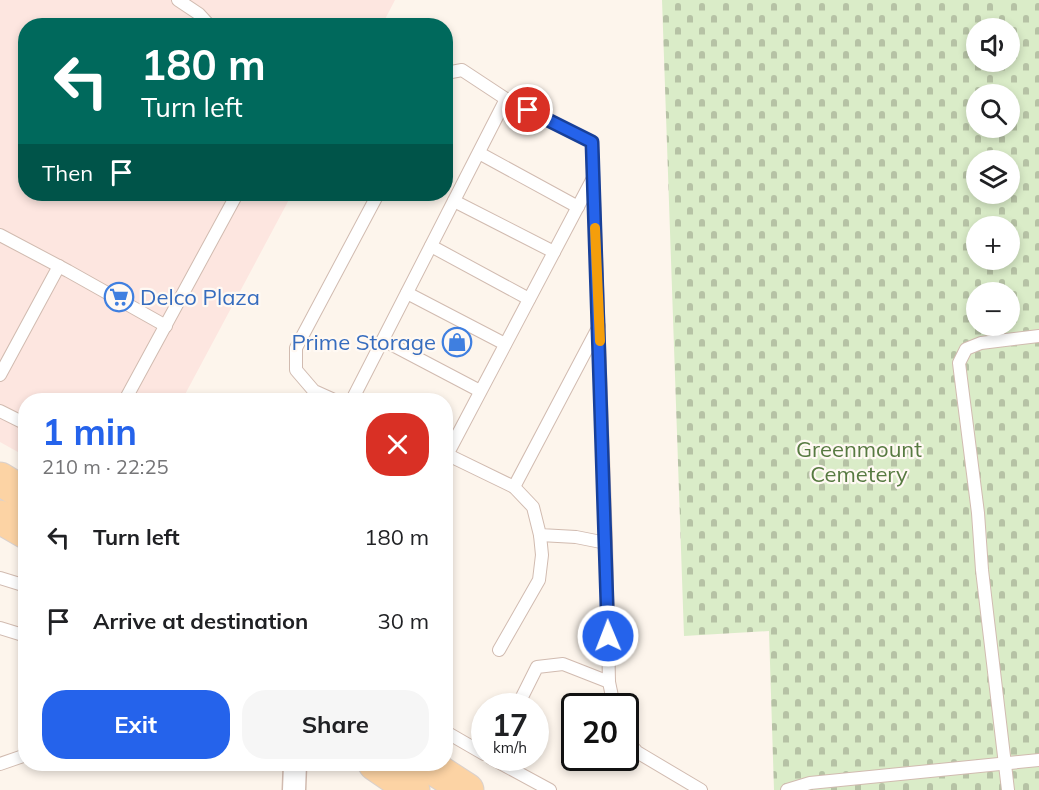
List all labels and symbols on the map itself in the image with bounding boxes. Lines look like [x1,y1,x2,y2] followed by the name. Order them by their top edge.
[502,84,553,135] pin
[103,281,135,313] supermarket icon: Delco Plaza
[140,283,260,311] place label: Delco Plaza
[441,326,473,358] shop icon: Prime Storage
[292,328,436,356] place label: Prime Storage
[796,435,922,488] park label: Greenmount Cemetery
[576,604,640,668] position arrow
[561,693,639,771] speed limit sign: 20

